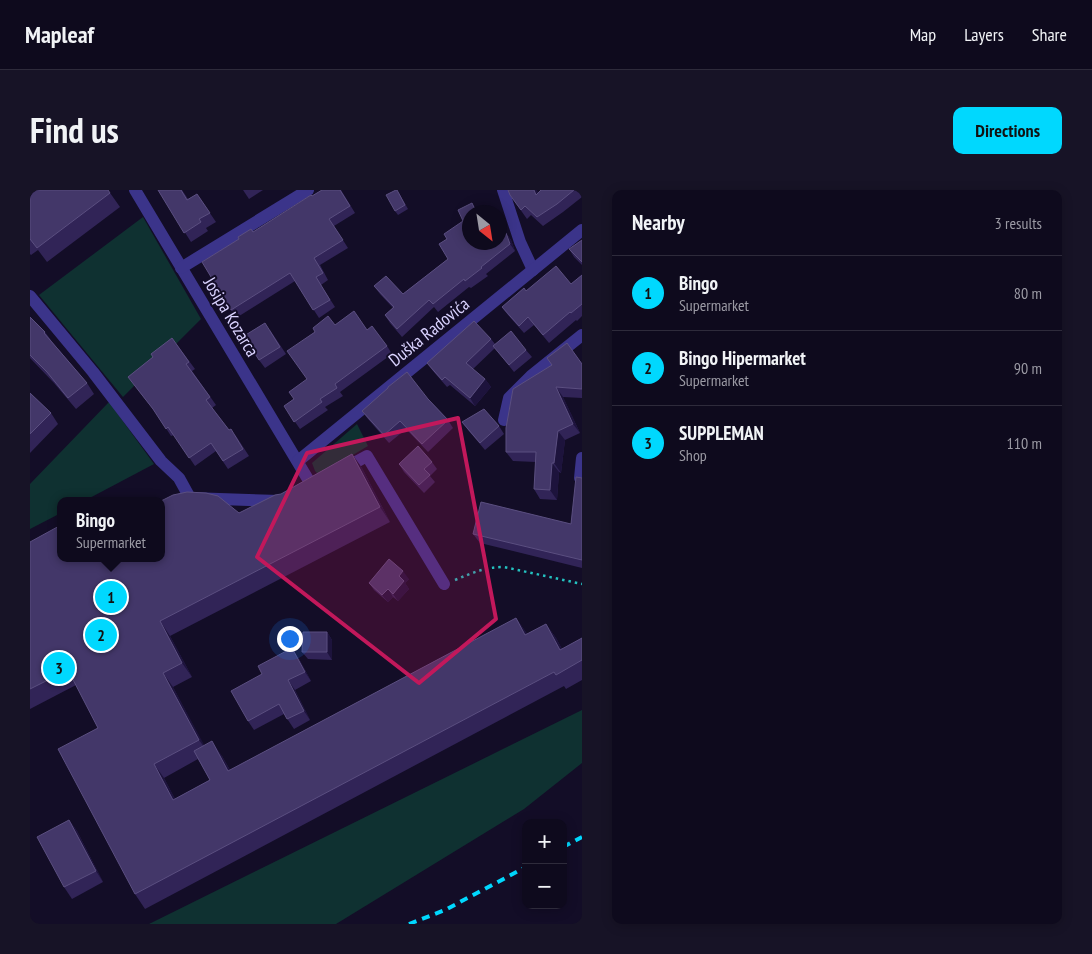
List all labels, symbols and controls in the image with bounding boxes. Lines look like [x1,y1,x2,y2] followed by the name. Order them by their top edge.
[25,19,94,50] text: Mapleaf
[910,23,936,46] text: Map
[964,23,1004,46] text: Layers
[1032,23,1067,46] text: Share
[30,107,119,153] text: Find us
[953,107,1062,154] button: Directions
[462,205,507,250] north arrow
[632,209,685,236] text: Nearby
[995,213,1042,233] text: 3 results
[679,271,718,295] text: Bingo
[198,272,264,361] street label: Josipa Kozarca
[644,283,652,303] text: 1
[1014,283,1042,303] text: 80 m
[384,292,474,371] street label: Duška Radovića
[679,295,749,315] text: Supermarket
[679,346,806,370] text: Bingo Hipermarket
[644,358,652,378] text: 2
[1014,358,1042,378] text: 90 m
[679,370,749,390] text: Supermarket
[679,421,764,445] text: SUPPLEMAN
[644,433,652,453] text: 3
[1007,433,1042,453] text: 110 m
[679,445,707,465] text: Shop
[57,497,165,562] popup
[76,508,115,532] text: Bingo
[76,532,146,552] text: Supermarket
[95,578,127,616] pin: 1
[85,616,117,654] pin: 2
[277,626,303,652] your location
[43,649,75,687] pin: 3
[522,819,567,909] map controls
[522,819,567,864] button: +
[522,864,567,909] button: −

